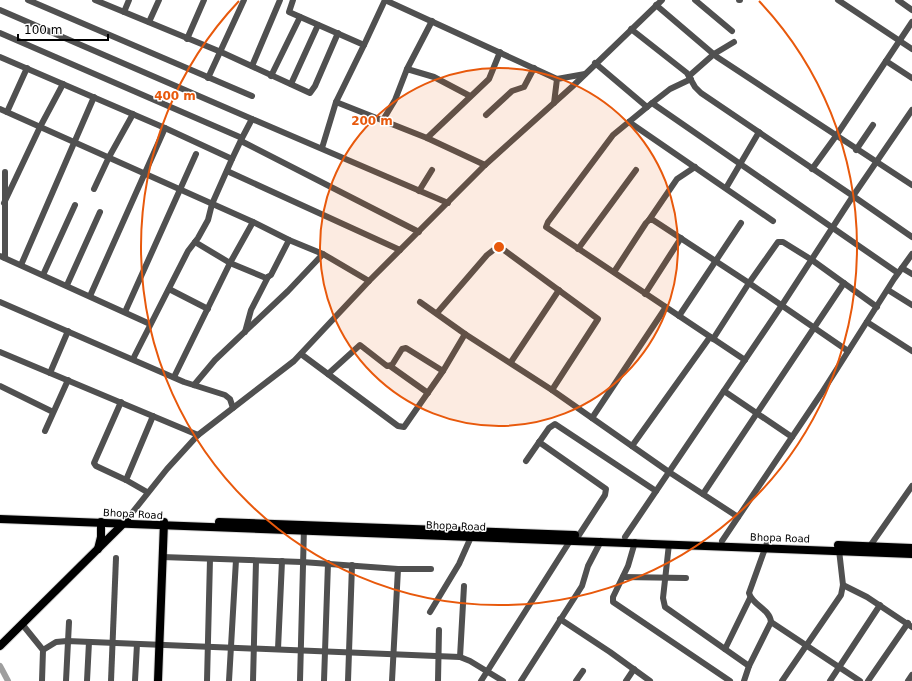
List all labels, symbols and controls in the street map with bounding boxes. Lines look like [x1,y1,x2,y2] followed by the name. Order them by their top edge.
[18,16,108,42] scale bar
[24,23,62,37] text: 100 m
[154,89,196,103] text: 400 m
[351,114,393,128] text: 200 m
[492,240,506,254] centre of rings
[103,507,163,521] street label: Bhopa Road
[426,519,486,533] street label: Bhopa Road
[750,531,810,545] street label: Bhopa Road

